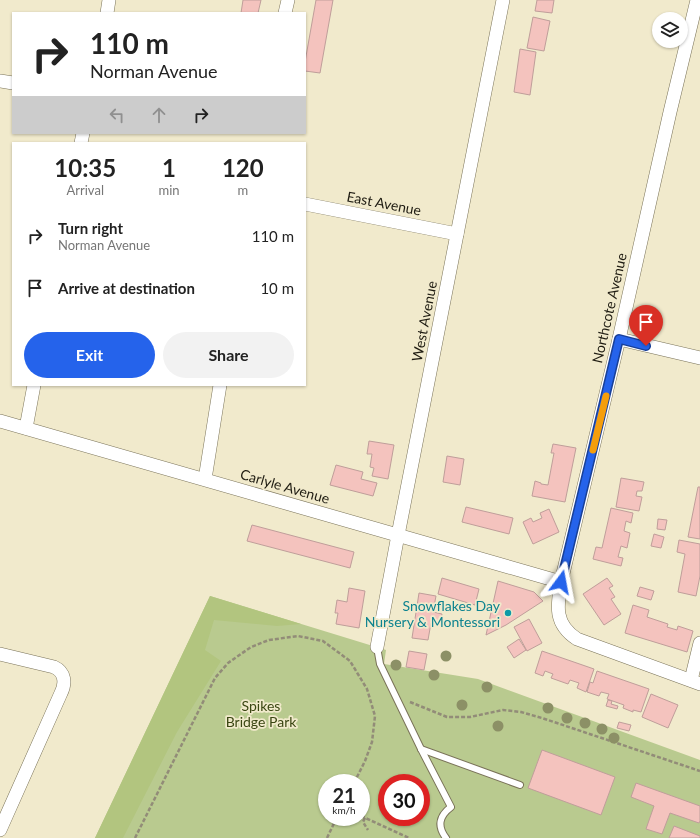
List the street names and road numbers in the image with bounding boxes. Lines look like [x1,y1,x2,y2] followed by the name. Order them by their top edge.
[345,187,423,219] street label: East Avenue
[588,251,630,365] street label: Northcote Avenue
[408,279,440,363] street label: West Avenue
[238,465,332,507] street label: Carlyle Avenue

